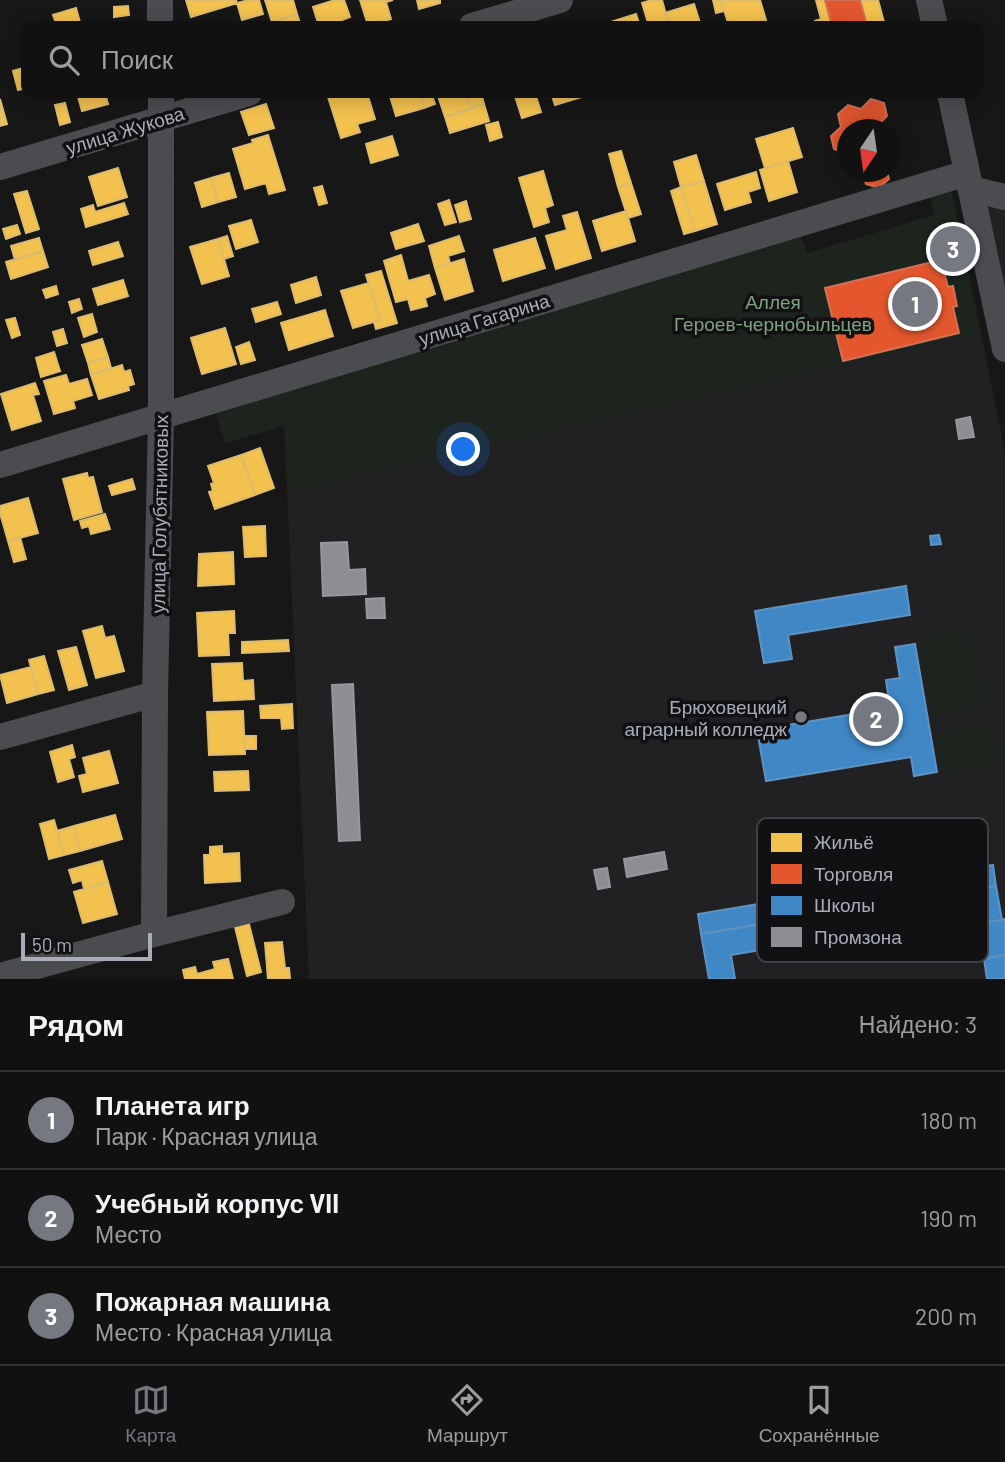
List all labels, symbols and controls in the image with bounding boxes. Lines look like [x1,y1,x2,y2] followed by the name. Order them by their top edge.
[21,21,984,98] search box
[45,41,83,79] icon: search
[101,43,173,74] text: Поиск
[63,101,187,159] street label: улица Жукова
[837,119,900,182] north arrow
[930,223,976,275] pin: 3
[892,278,938,330] pin: 1
[416,288,552,350] street label: улица Гагарина
[674,290,872,335] park label: Аллея Героев-чернобыльцев
[146,414,172,614] street label: улица Голубятниковых
[446,432,480,466] your location
[853,693,899,745] pin: 2
[624,695,787,740] place label: Брюховецкий аграрный колледж
[793,709,809,725] marker: Брюховецкий аграрный колледж
[757,818,988,962] legend
[814,830,874,853] text: Жильё
[814,862,893,885] text: Торговля
[814,893,875,916] text: Школы
[814,925,902,948] text: Промзона
[21,930,152,962] scale bar
[32,933,72,956] text: 50 m
[28,1006,124,1042] text: Рядом
[859,1010,977,1038] text: Найдено: 3
[95,1089,250,1120] text: Планета игр
[47,1106,55,1134] text: 1
[920,1106,977,1134] text: 180 m
[95,1122,317,1150] text: Парк · Красная улица
[95,1187,339,1218] text: Учебный корпус VII
[45,1204,57,1232] text: 2
[920,1204,977,1232] text: 190 m
[95,1220,162,1248] text: Место
[95,1285,330,1316] text: Пожарная машина
[45,1302,57,1330] text: 3
[915,1302,977,1330] text: 200 m
[95,1318,332,1346] text: Место · Красная улица
[125,1381,176,1447] tab: Карта
[427,1381,508,1447] tab: Маршрут
[759,1381,880,1447] tab: Сохранённые

